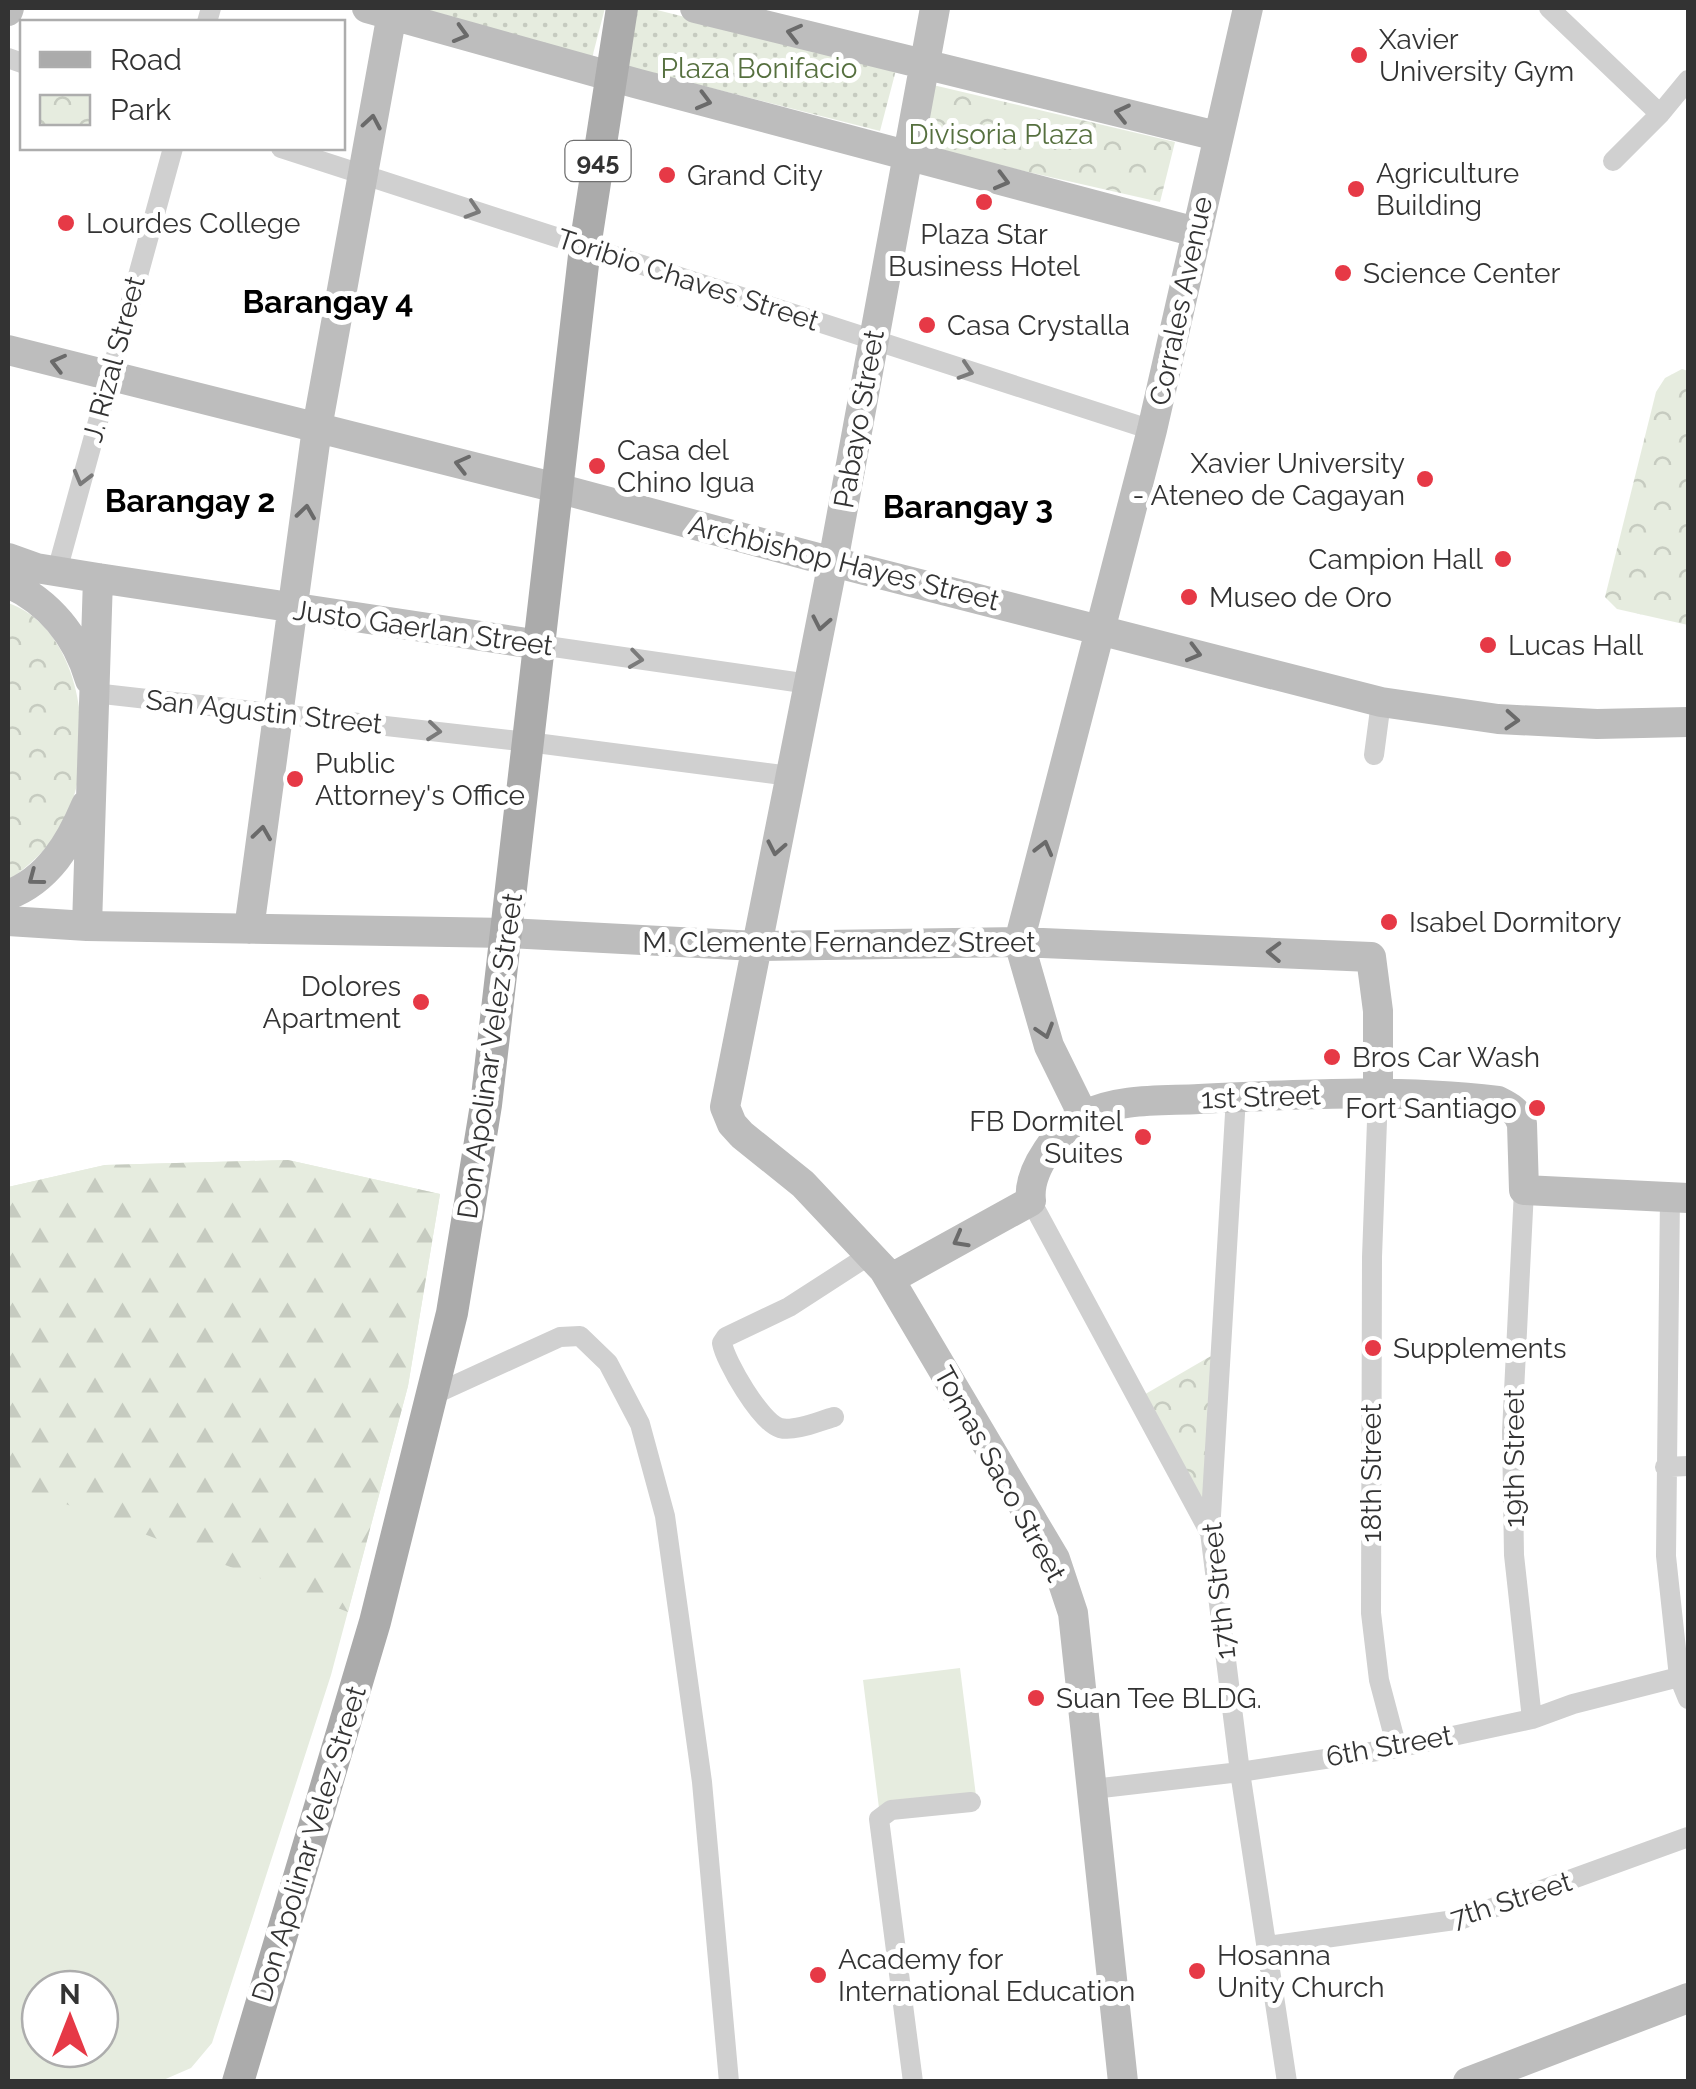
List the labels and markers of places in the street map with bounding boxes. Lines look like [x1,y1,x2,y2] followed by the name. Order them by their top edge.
[1379,23,1574,88] place label: Xavier University Gym
[1348,44,1370,66] marker: Xavier University Gym
[1376,157,1519,222] place label: Agriculture Building
[687,159,823,192] place label: Grand City
[656,164,678,186] marker: Grand City
[1345,178,1367,200] marker: Agriculture Building
[973,191,995,213] marker: Plaza Star Business Hotel
[86,207,301,240] place label: Lourdes College
[55,212,77,234] marker: Lourdes College
[888,218,1080,283] place label: Plaza Star Business Hotel
[1363,257,1560,290] place label: Science Center
[1332,262,1354,284] marker: Science Center
[947,309,1130,342] place label: Casa Crystalla
[916,314,938,336] marker: Casa Crystalla
[617,434,755,499] place label: Casa del Chino Igua
[1132,447,1405,512] place label: Xavier University - Ateneo de Cagayan
[586,455,608,477] marker: Casa del Chino Igua
[1414,468,1436,490] marker: Xavier University - Ateneo de Cagayan
[1308,543,1483,576] place label: Campion Hall
[1492,548,1514,570] marker: Campion Hall
[1209,581,1392,614] place label: Museo de Oro
[1178,586,1200,608] marker: Museo de Oro
[1508,629,1644,662] place label: Lucas Hall
[1477,634,1499,656] marker: Lucas Hall
[315,747,525,812] place label: Public Attorney's Office
[284,768,306,790] marker: Public Attorney's Office
[1409,906,1621,939] place label: Isabel Dormitory
[1378,911,1400,933] marker: Isabel Dormitory
[263,970,402,1035] place label: Dolores Apartment
[410,991,432,1013] marker: Dolores Apartment
[1352,1041,1540,1074] place label: Bros Car Wash
[1321,1046,1343,1068] marker: Bros Car Wash
[1345,1092,1517,1125] place label: Fort Santiago
[1526,1097,1548,1119] marker: Fort Santiago
[969,1105,1123,1170] place label: FB Dormitel Suites
[1132,1126,1154,1148] marker: FB Dormitel Suites
[1393,1332,1567,1365] place label: Supplements
[1362,1337,1384,1359] marker: Supplements
[1056,1682,1262,1715] place label: Suan Tee BLDG.
[1025,1687,1047,1709] marker: Suan Tee BLDG.
[1217,1939,1385,2004] place label: Hosanna Unity Church
[838,1943,1135,2008] place label: Academy for International Education
[1186,1960,1208,1982] marker: Hosanna Unity Church
[807,1964,829,1986] marker: Academy for International Education

